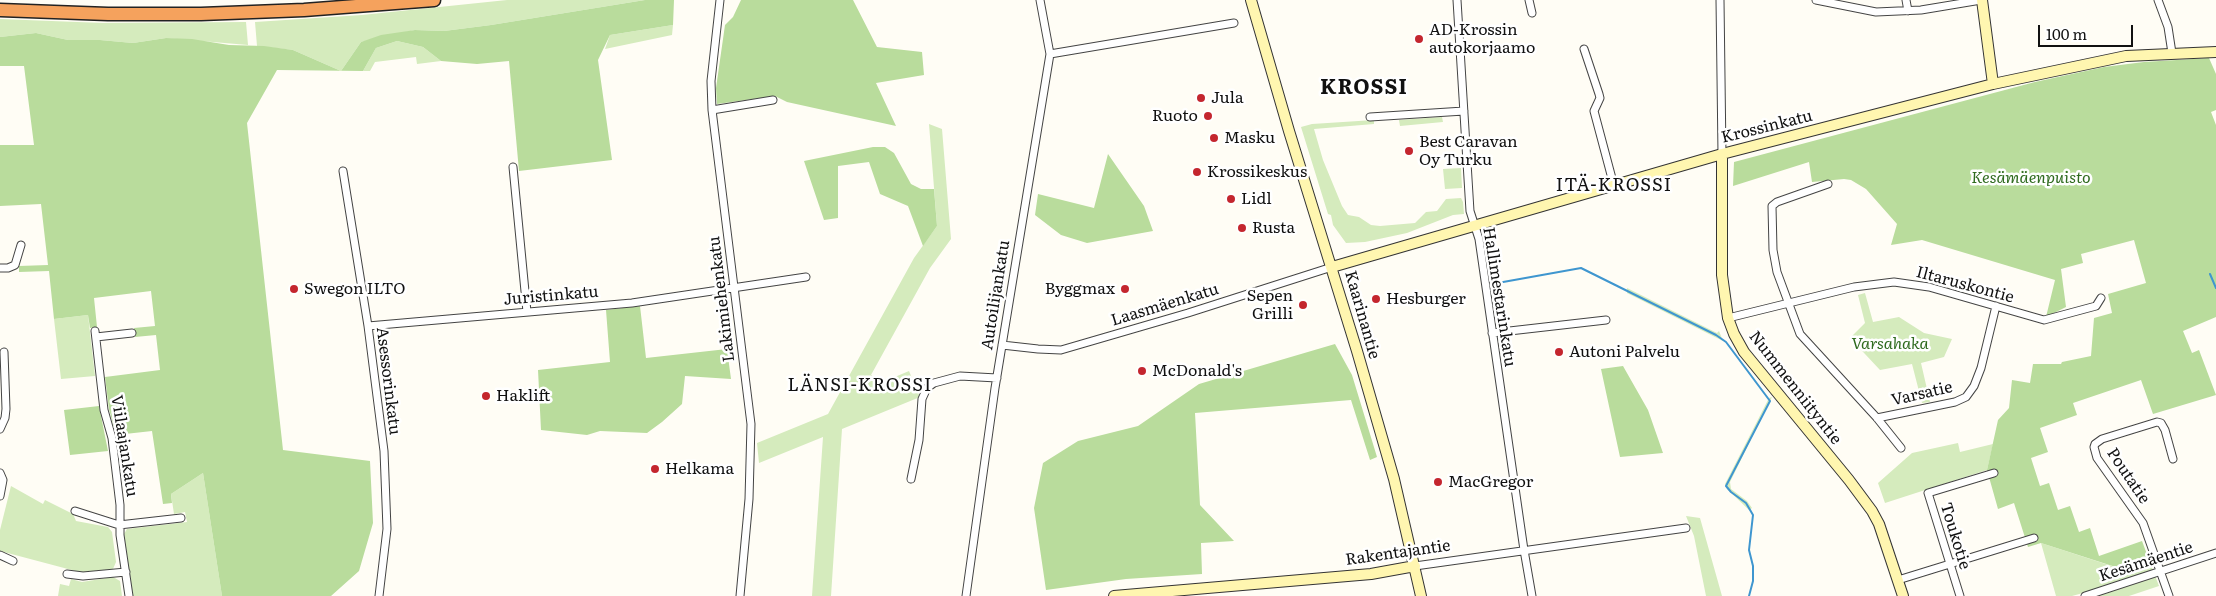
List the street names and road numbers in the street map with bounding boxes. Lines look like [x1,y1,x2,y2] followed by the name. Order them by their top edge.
[1719,106,1815,148] street label: Krossinkatu
[1478,226,1520,368] street label: Hallimestarinkatu
[705,235,739,363] street label: Lakimiehenkatu
[978,239,1014,351] street label: Autoilijankatu
[1914,263,2016,307] street label: Iltaruskontie
[1340,269,1384,361] street label: Kaarinantie
[1109,280,1221,330] street label: Laasmäenkatu
[503,282,599,310] street label: Juristinkatu
[372,326,404,436] street label: Asessorinkatu
[1745,327,1845,449] street label: Nummenniityntie
[1890,378,1954,410] street label: Varsatie
[106,394,142,498] street label: Viilaajankatu
[2102,444,2154,508] street label: Poutatie
[1936,500,1974,572] street label: Toukotie
[1344,536,1452,570] street label: Rakentajantie
[2096,538,2196,586] street label: Kesämäentie

